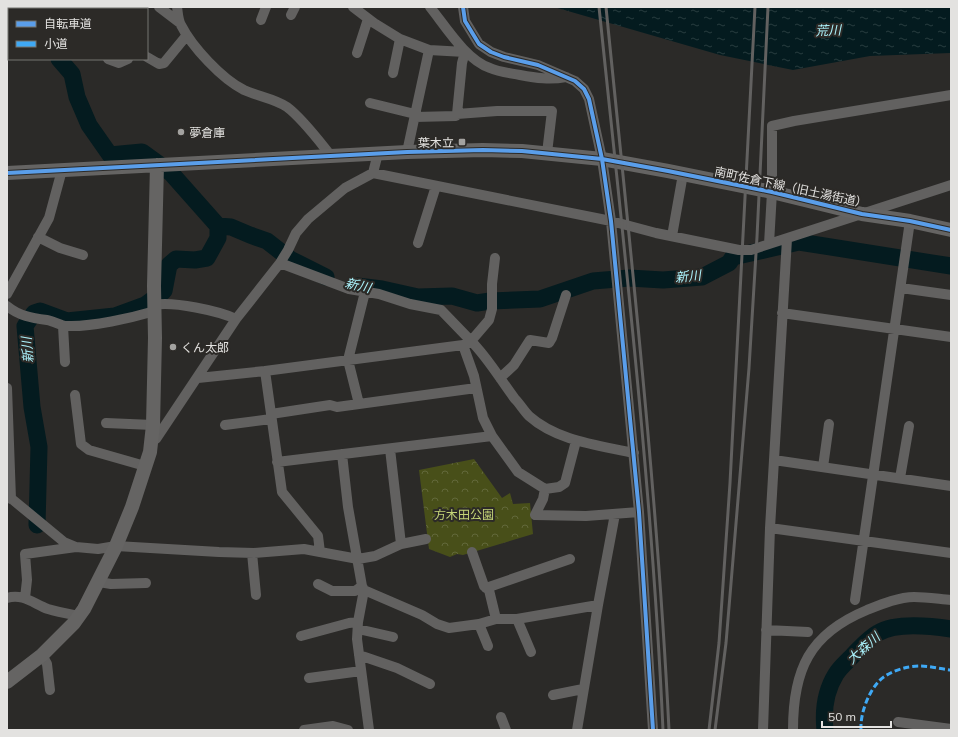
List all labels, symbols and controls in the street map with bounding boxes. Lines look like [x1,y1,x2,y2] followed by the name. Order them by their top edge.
[8,8,148,60] legend
[44,16,92,31] text: 自転車道
[815,21,843,38] water label: 荒川
[44,36,68,51] text: 小道
[189,125,225,140] place label: 夢倉庫
[176,127,186,137] marker: 夢倉庫
[418,135,454,150] place label: 葉木立
[457,137,467,147] marker: 葉木立
[713,163,869,211] street label: 南町佐倉下線（旧土湯街道）
[674,266,704,285] water label: 新川
[344,274,374,296] water label: 新川
[18,334,36,364] water label: 新川
[181,340,229,355] place label: くん太郎
[168,342,178,352] marker: くん太郎
[434,507,494,522] park label: 方木田公園
[843,628,884,667] water label: 大森川
[822,703,891,729] scale bar
[828,709,856,724] text: 50 m

